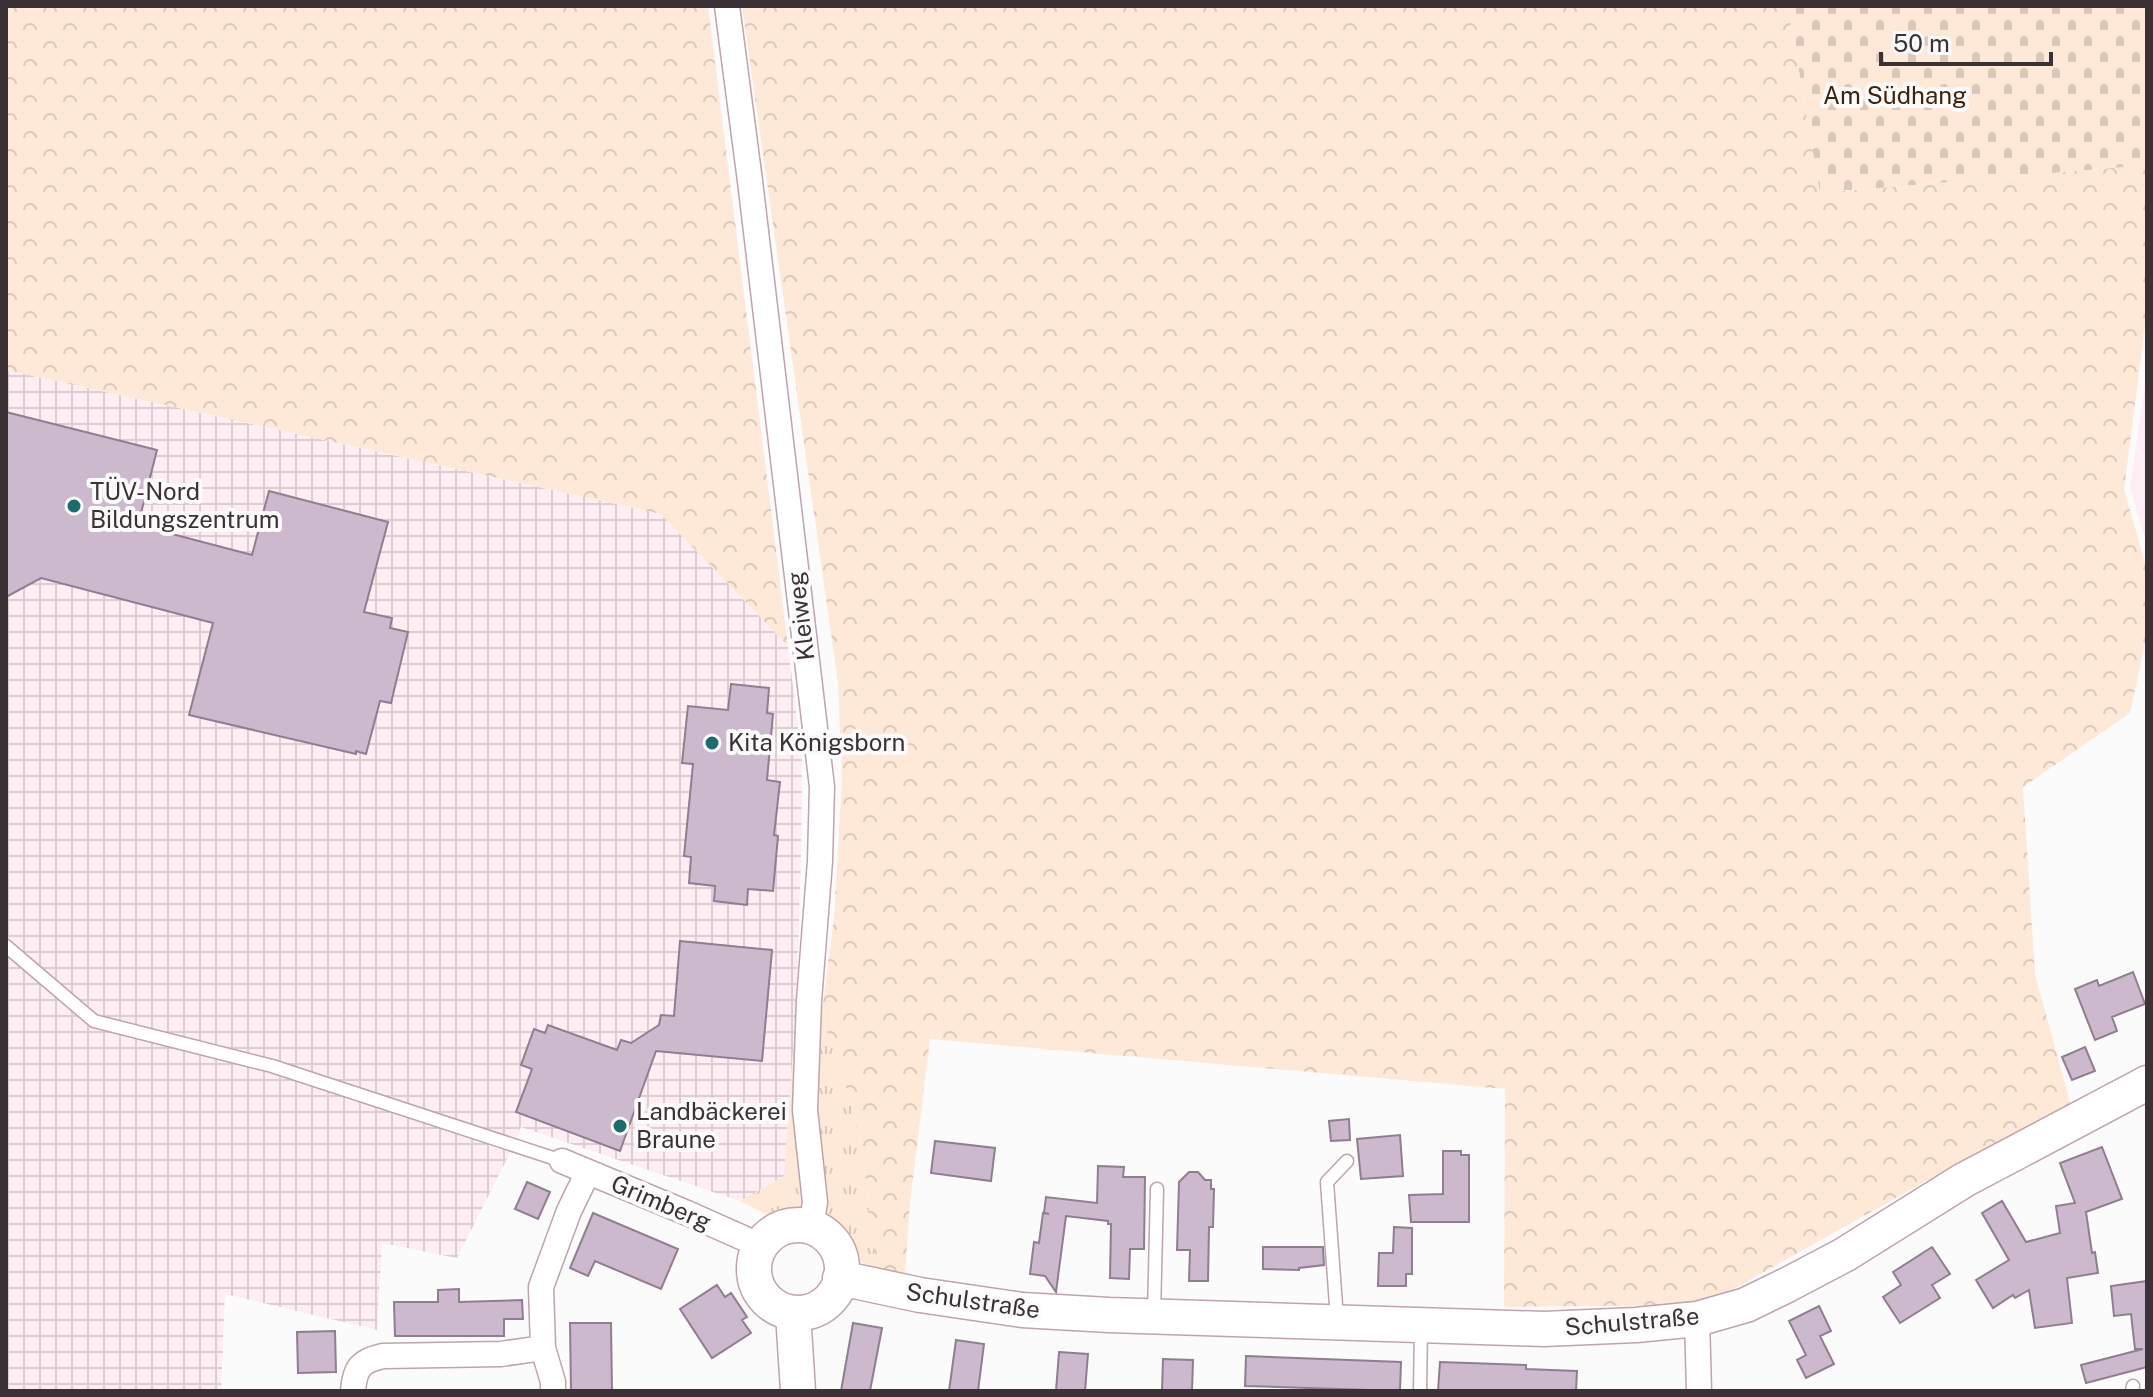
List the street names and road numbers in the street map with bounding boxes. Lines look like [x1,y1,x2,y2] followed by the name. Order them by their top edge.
[781,570,819,662] street label: Kleiweg
[607,1169,716,1236] street label: Grimberg
[904,1277,1042,1323] street label: Schulstraße
[1563,1301,1700,1341] street label: Schulstraße

